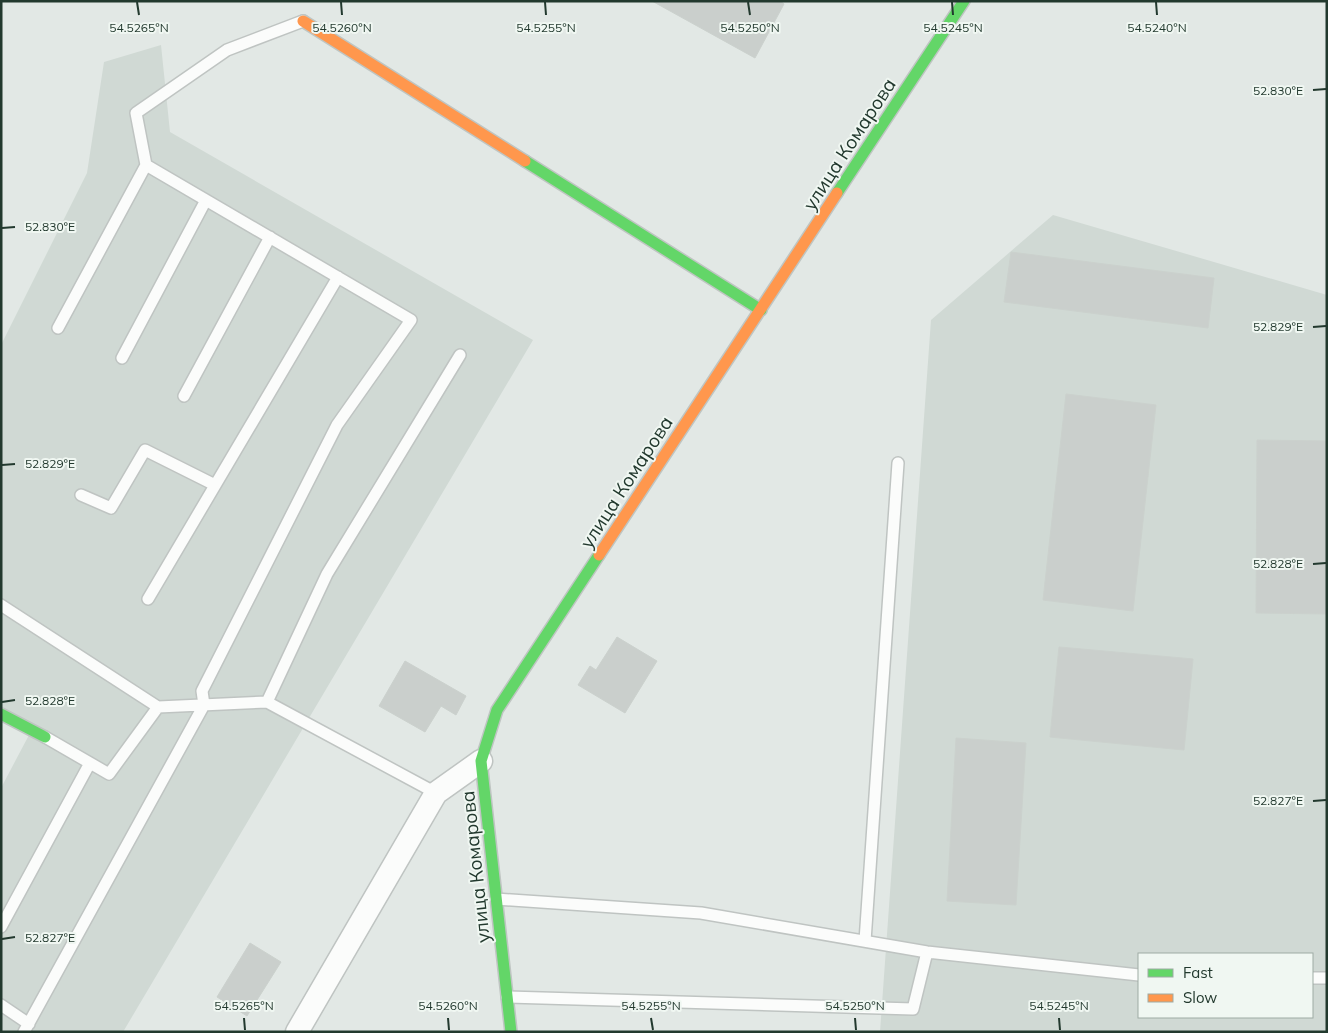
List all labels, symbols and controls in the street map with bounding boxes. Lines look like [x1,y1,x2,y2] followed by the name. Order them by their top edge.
[109,20,169,35] text: 54.5265°N
[312,20,372,35] text: 54.5260°N
[516,20,576,35] text: 54.5255°N
[720,20,780,35] text: 54.5250°N
[923,20,983,35] text: 54.5245°N
[1127,20,1187,35] text: 54.5240°N
[797,73,901,215] street label: улица Комарова
[1253,83,1303,98] text: 52.830°E
[25,219,75,234] text: 52.830°E
[1253,319,1303,334] text: 52.829°E
[574,411,678,553] street label: улица Комарова
[25,456,75,471] text: 52.829°E
[1253,556,1303,571] text: 52.828°E
[25,693,75,708] text: 52.828°E
[455,790,495,944] street label: улица Комарова
[1253,793,1303,808] text: 52.827°E
[25,930,75,945] text: 52.827°E
[1138,953,1313,1018] legend
[1183,963,1213,982] text: Fast
[1183,988,1217,1007] text: Slow
[214,998,274,1013] text: 54.5265°N
[418,998,478,1013] text: 54.5260°N
[621,998,681,1013] text: 54.5255°N
[825,998,885,1013] text: 54.5250°N
[1029,998,1089,1013] text: 54.5245°N

